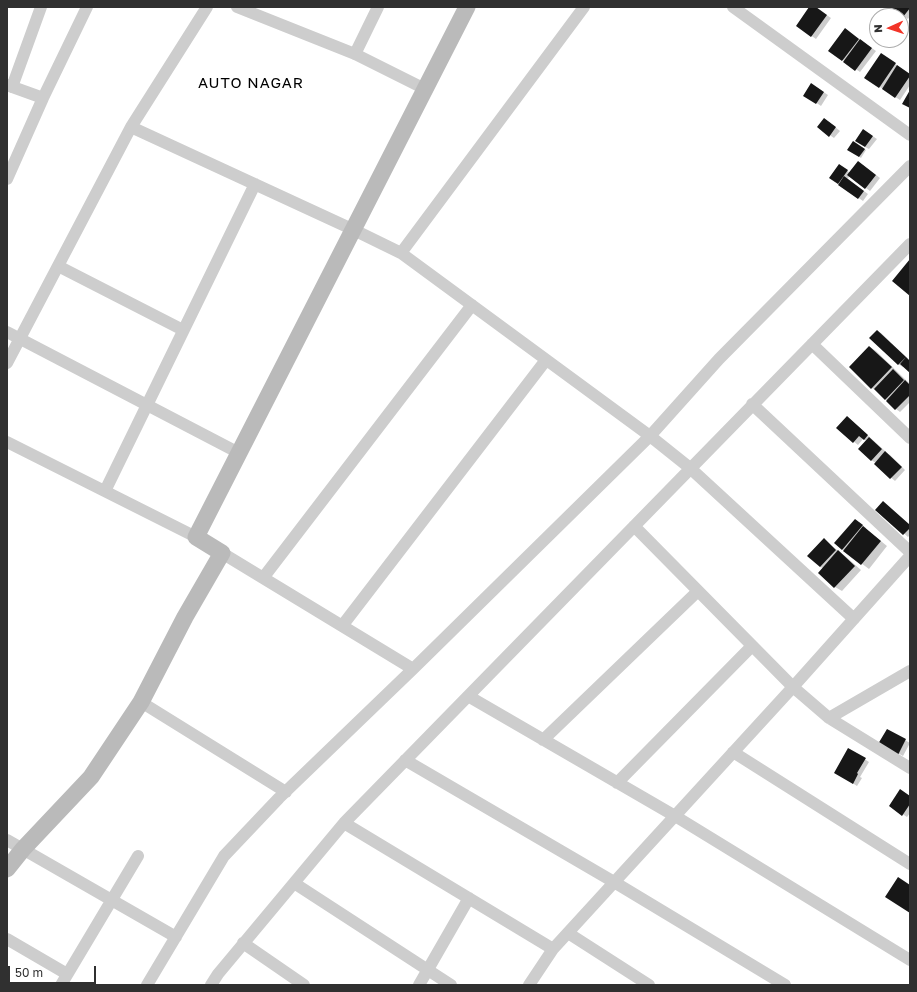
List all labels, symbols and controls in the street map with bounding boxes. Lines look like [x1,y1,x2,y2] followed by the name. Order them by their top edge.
[869,8,909,48] north arrow
[871,24,884,33] text: N
[198,74,304,92] district label: AUTO NAGAR
[10,958,98,984] scale bar
[15,965,43,980] text: 50 m

